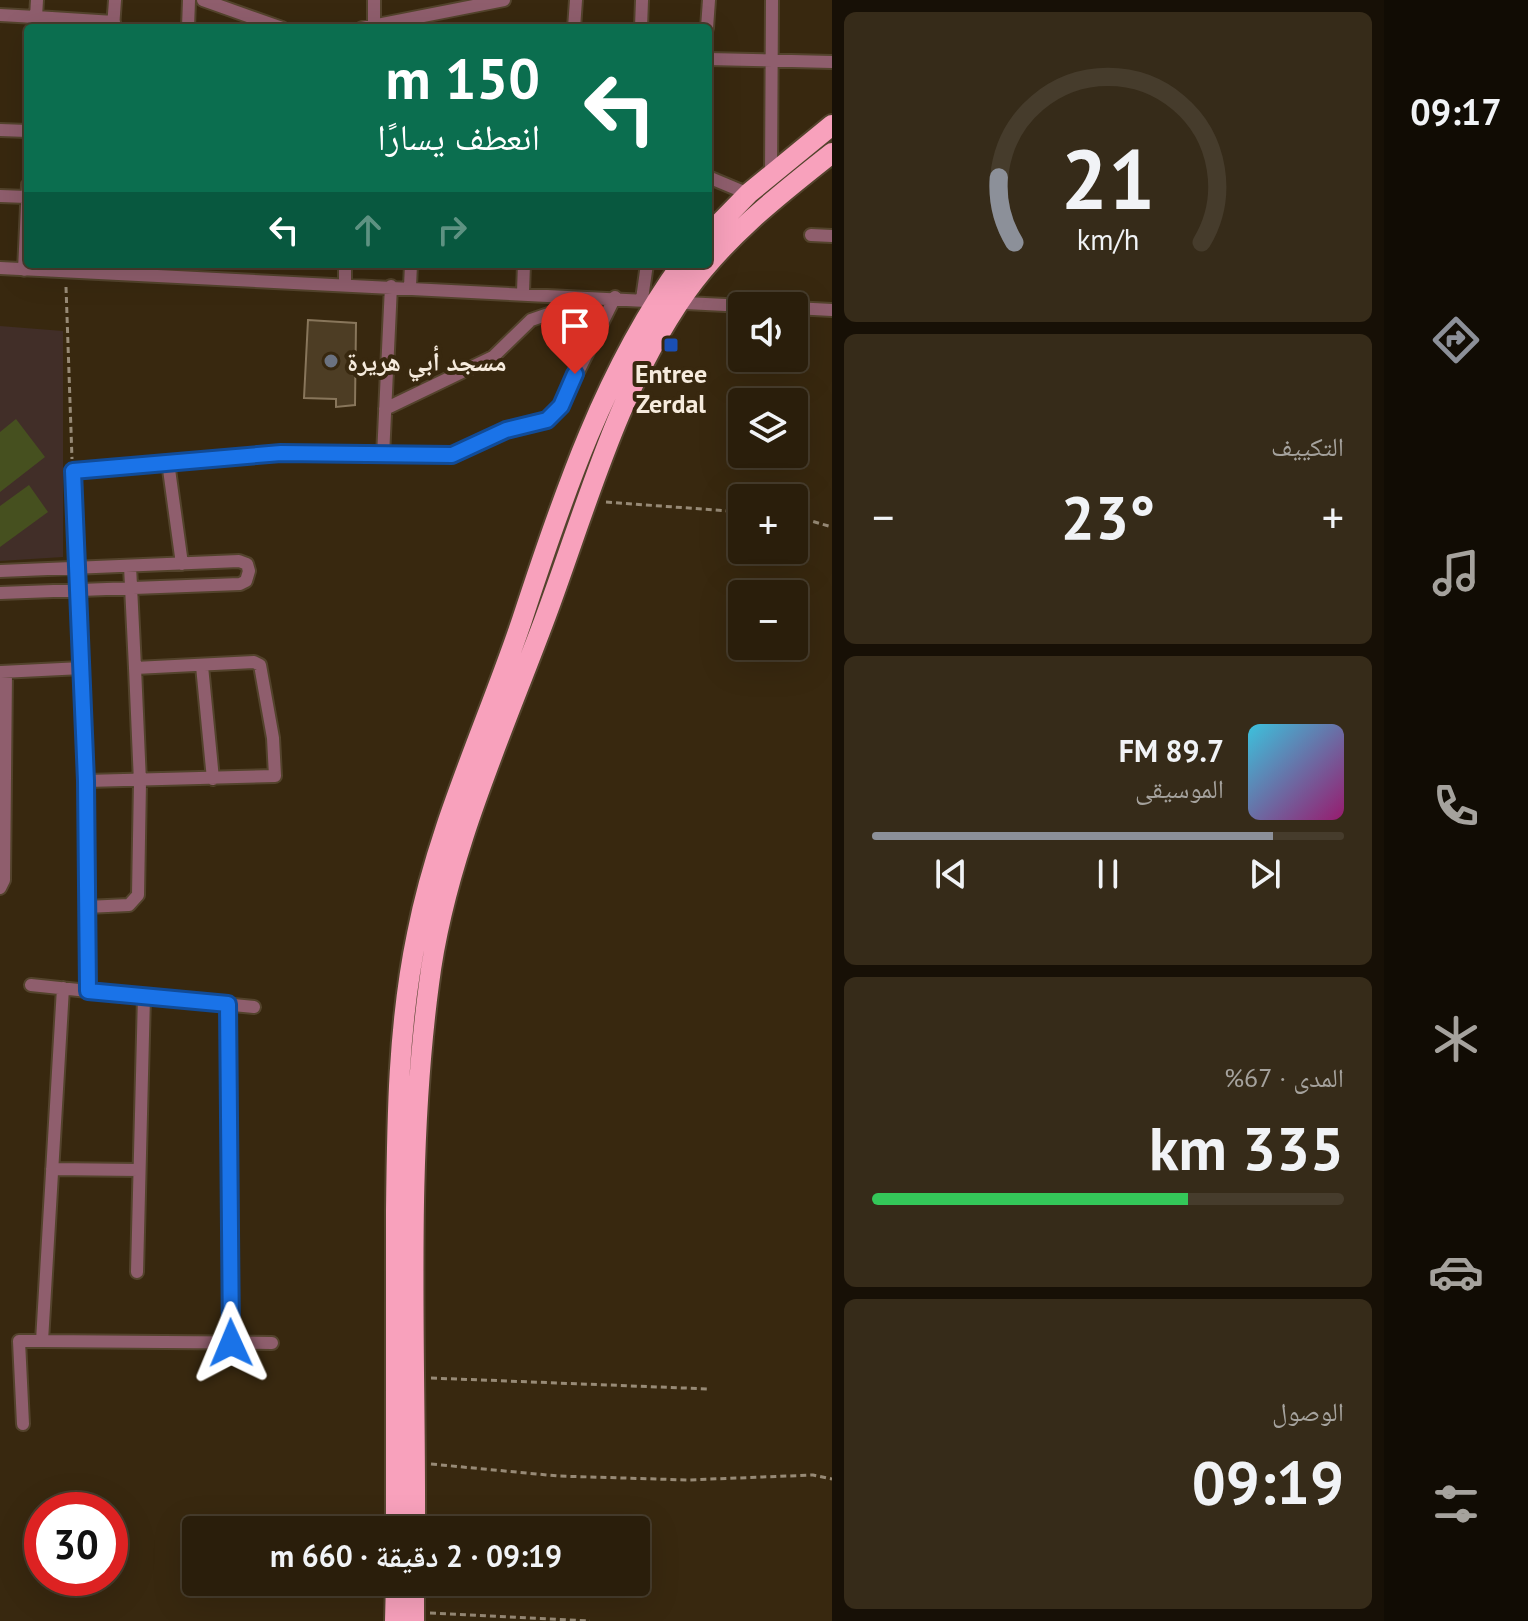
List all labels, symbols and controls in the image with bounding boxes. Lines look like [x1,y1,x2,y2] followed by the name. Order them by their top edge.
[385,42,540,114] text: 150 m
[568,56,672,160] icon: left
[1410,88,1502,135] text: 09:17
[377,113,540,160] text: انعطف يسارًا
[1061,123,1155,231] text: 21
[262,208,306,252] icon: left
[346,208,390,252] icon: ahead
[430,208,474,252] icon: right
[1077,221,1139,258] text: km/h
[541,292,609,374] pin
[728,292,808,660] map controls
[728,292,808,372] button: sound
[553,304,597,348] icon: arrive
[1428,312,1484,368] icon: directions
[662,336,680,354] marker: Entree Zerdal
[347,345,507,382] place label: مسجد أبي هريرة
[322,352,340,370] marker: مسجد أبي هريرة
[635,357,707,420] place label: Entree Zerdal
[728,388,808,468] button: layers
[1271,430,1344,463] text: التكييف
[1061,478,1155,556] text: 23°
[728,484,808,564] button: +
[872,488,894,545] text: −
[1322,488,1344,545] text: +
[1428,545,1484,601] icon: music
[728,580,808,660] button: −
[1119,731,1224,770] text: 89.7 FM
[1135,772,1224,805] text: الموسيقى
[1428,778,1484,834] icon: phone
[929,852,973,896] icon: previous
[1086,852,1130,896] icon: pause
[1243,852,1287,896] icon: next
[1428,1011,1484,1067] icon: climate
[1224,1061,1344,1094] text: المدى · 67%
[1149,1109,1344,1187] text: 335 km
[1428,1244,1484,1300] icon: car
[189,1301,273,1385] position arrow
[1272,1395,1344,1428] text: الوصول
[1192,1443,1344,1521] text: 09:19
[1428,1476,1484,1532] icon: filters
[24,1492,128,1596] speed limit sign: 30
[270,1536,562,1575] text: 09:19 · 2 دقيقة · 660 m

